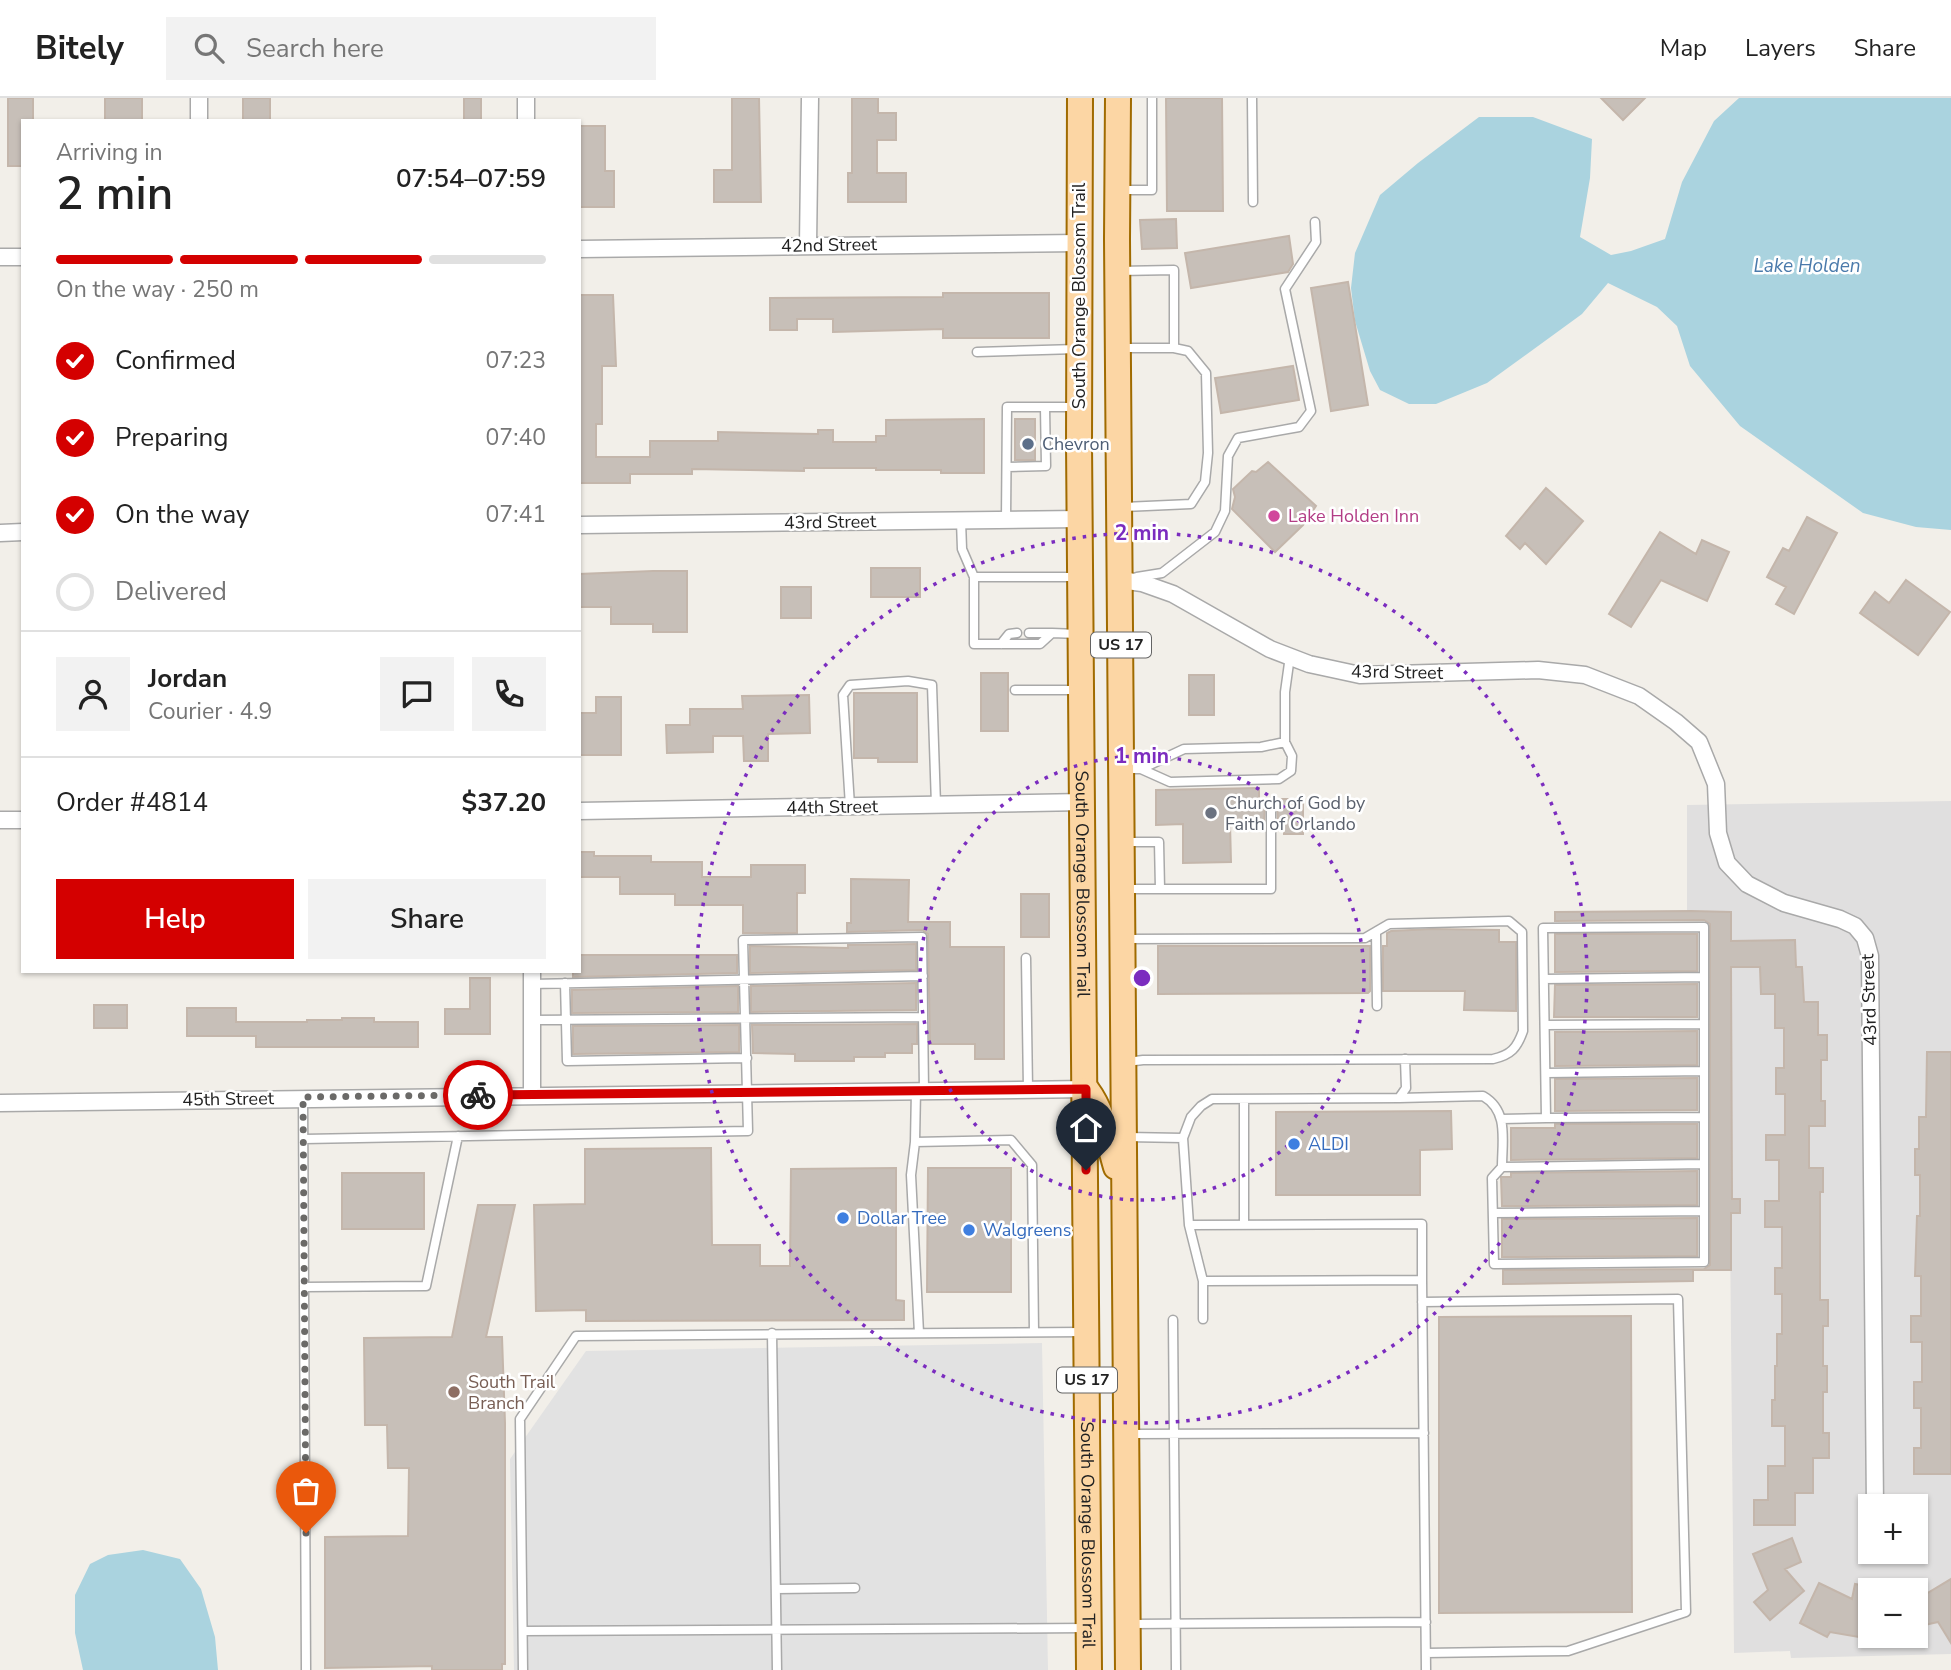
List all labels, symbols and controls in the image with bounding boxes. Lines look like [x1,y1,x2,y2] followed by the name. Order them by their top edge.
[166,17,656,80] search box
[35,26,124,71] text: Bitely
[190,29,228,67] icon: search
[246,31,384,66] text: Search here
[1660,32,1707,64] text: Map
[1745,32,1816,64] text: Layers
[1854,32,1916,64] text: Share
[56,137,163,168] text: Arriving in
[396,161,546,196] text: 07:54–07:59
[56,162,173,225] text: 2 min
[1067,182,1091,409] street label: South Orange Blossom Trail
[781,232,878,258] street label: 42nd Street
[1753,253,1861,279] water label: Lake Holden
[56,274,259,305] text: On the way · 250 m
[56,342,94,380] icon: check
[115,343,236,378] text: Confirmed
[486,345,546,376] text: 07:23
[56,419,94,457] icon: check
[115,420,228,455] text: Preparing
[486,422,546,453] text: 07:40
[1042,432,1110,456] place label: Chevron
[1020,436,1036,452] marker: Chevron
[56,496,94,534] icon: check
[115,497,249,532] text: On the way
[486,499,546,530] text: 07:41
[1288,504,1419,528] place label: Lake Holden Inn
[1266,508,1282,524] marker: Lake Holden Inn
[784,509,877,535] street label: 43rd Street
[1115,519,1169,547] text: 2 min
[115,574,227,609] text: Delivered
[1091,632,1151,658] road number: US 17
[56,657,130,731] button: person
[380,657,454,731] button: chat
[472,657,546,731] button: phone
[1351,659,1444,685] street label: 43rd Street
[148,661,227,696] text: Jordan
[148,696,272,727] text: Courier · 4.9
[1115,742,1169,770] text: 1 min
[1070,770,1096,998] street label: South Orange Blossom Trail
[56,785,208,820] text: Order #4814
[462,785,546,820] text: $37.20
[1225,791,1366,836] place label: Church of God by Faith of Orlando
[786,794,879,820] street label: 44th Street
[1203,805,1219,821] marker: Church of God by Faith of Orlando
[56,879,294,959] button: Help
[308,879,546,959] button: Share
[1855,953,1883,1046] street label: 43rd Street
[1130,966,1154,990] centre of rings
[443,1060,513,1130] courier
[459,1076,497,1114] icon: bike
[182,1086,275,1112] street label: 45th Street
[1056,1098,1116,1170] pin
[1067,1109,1105,1147] icon: home
[1308,1132,1349,1156] place label: ALDI
[1286,1136,1302,1152] marker: ALDI
[857,1206,947,1230] place label: Dollar Tree
[835,1210,851,1226] marker: Dollar Tree
[983,1218,1071,1242] place label: Walgreens
[961,1222,977,1238] marker: Walgreens
[1057,1368,1117,1392] road number: US 17
[468,1370,556,1415] place label: South Trail Branch
[446,1384,462,1400] marker: South Trail Branch
[1075,1421,1101,1649] street label: South Orange Blossom Trail
[276,1461,336,1533] pin
[287,1472,325,1510] icon: bag
[1858,1494,1928,1648] map controls
[1858,1494,1928,1564] button: +
[1858,1578,1928,1648] button: −

